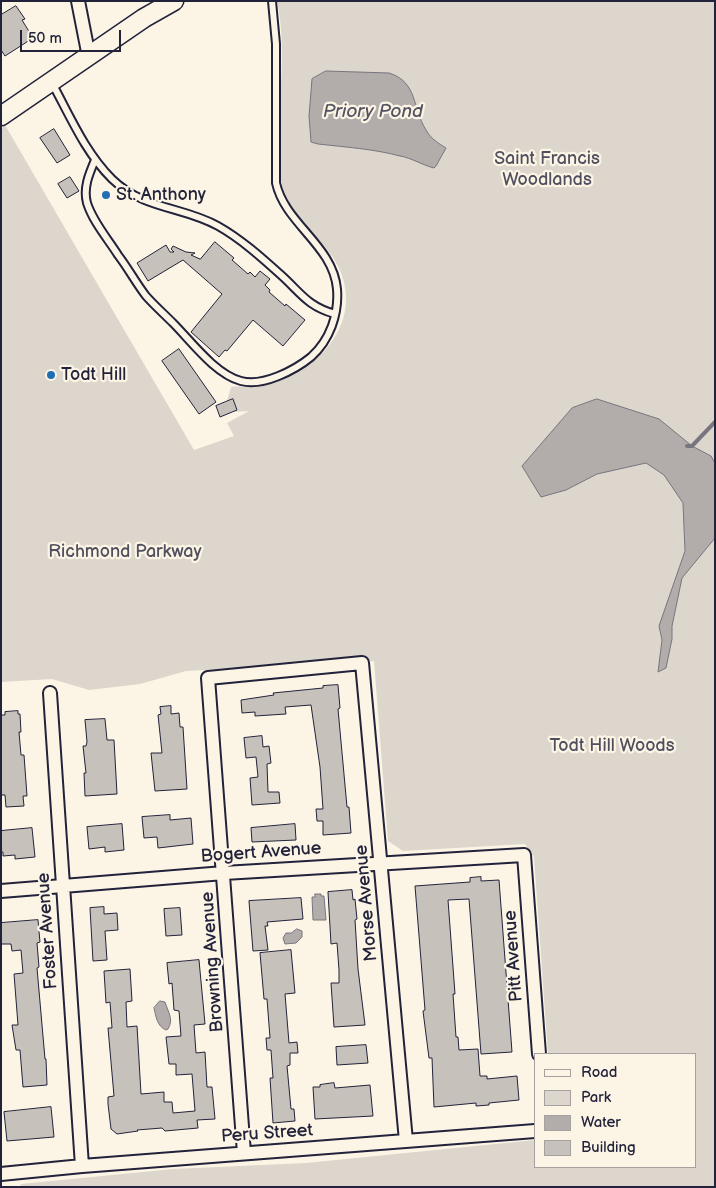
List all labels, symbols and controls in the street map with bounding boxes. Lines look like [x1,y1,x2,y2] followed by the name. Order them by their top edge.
[22,20,124,52] scale bar
[28,29,62,48] text: 50 m
[323,101,423,123] water label: Priory Pond
[494,148,600,190] park label: Saint Francis Woodlands
[116,184,206,206] place label: St. Anthony
[100,189,112,201] marker: St. Anthony
[61,364,126,386] place label: Todt Hill
[45,369,57,381] marker: Todt Hill
[48,541,202,563] park label: Richmond Parkway
[549,735,675,757] park label: Todt Hill Woods
[200,838,322,868] street label: Bogert Avenue
[351,844,383,962] street label: Morse Avenue
[33,872,63,990] street label: Foster Avenue
[197,891,229,1033] street label: Browning Avenue
[500,909,528,1003] street label: Pitt Avenue
[534,1053,696,1168] legend
[581,1063,617,1082] text: Road
[581,1088,611,1107] text: Park
[581,1113,621,1132] text: Water
[220,1120,314,1148] street label: Peru Street
[581,1138,636,1157] text: Building

